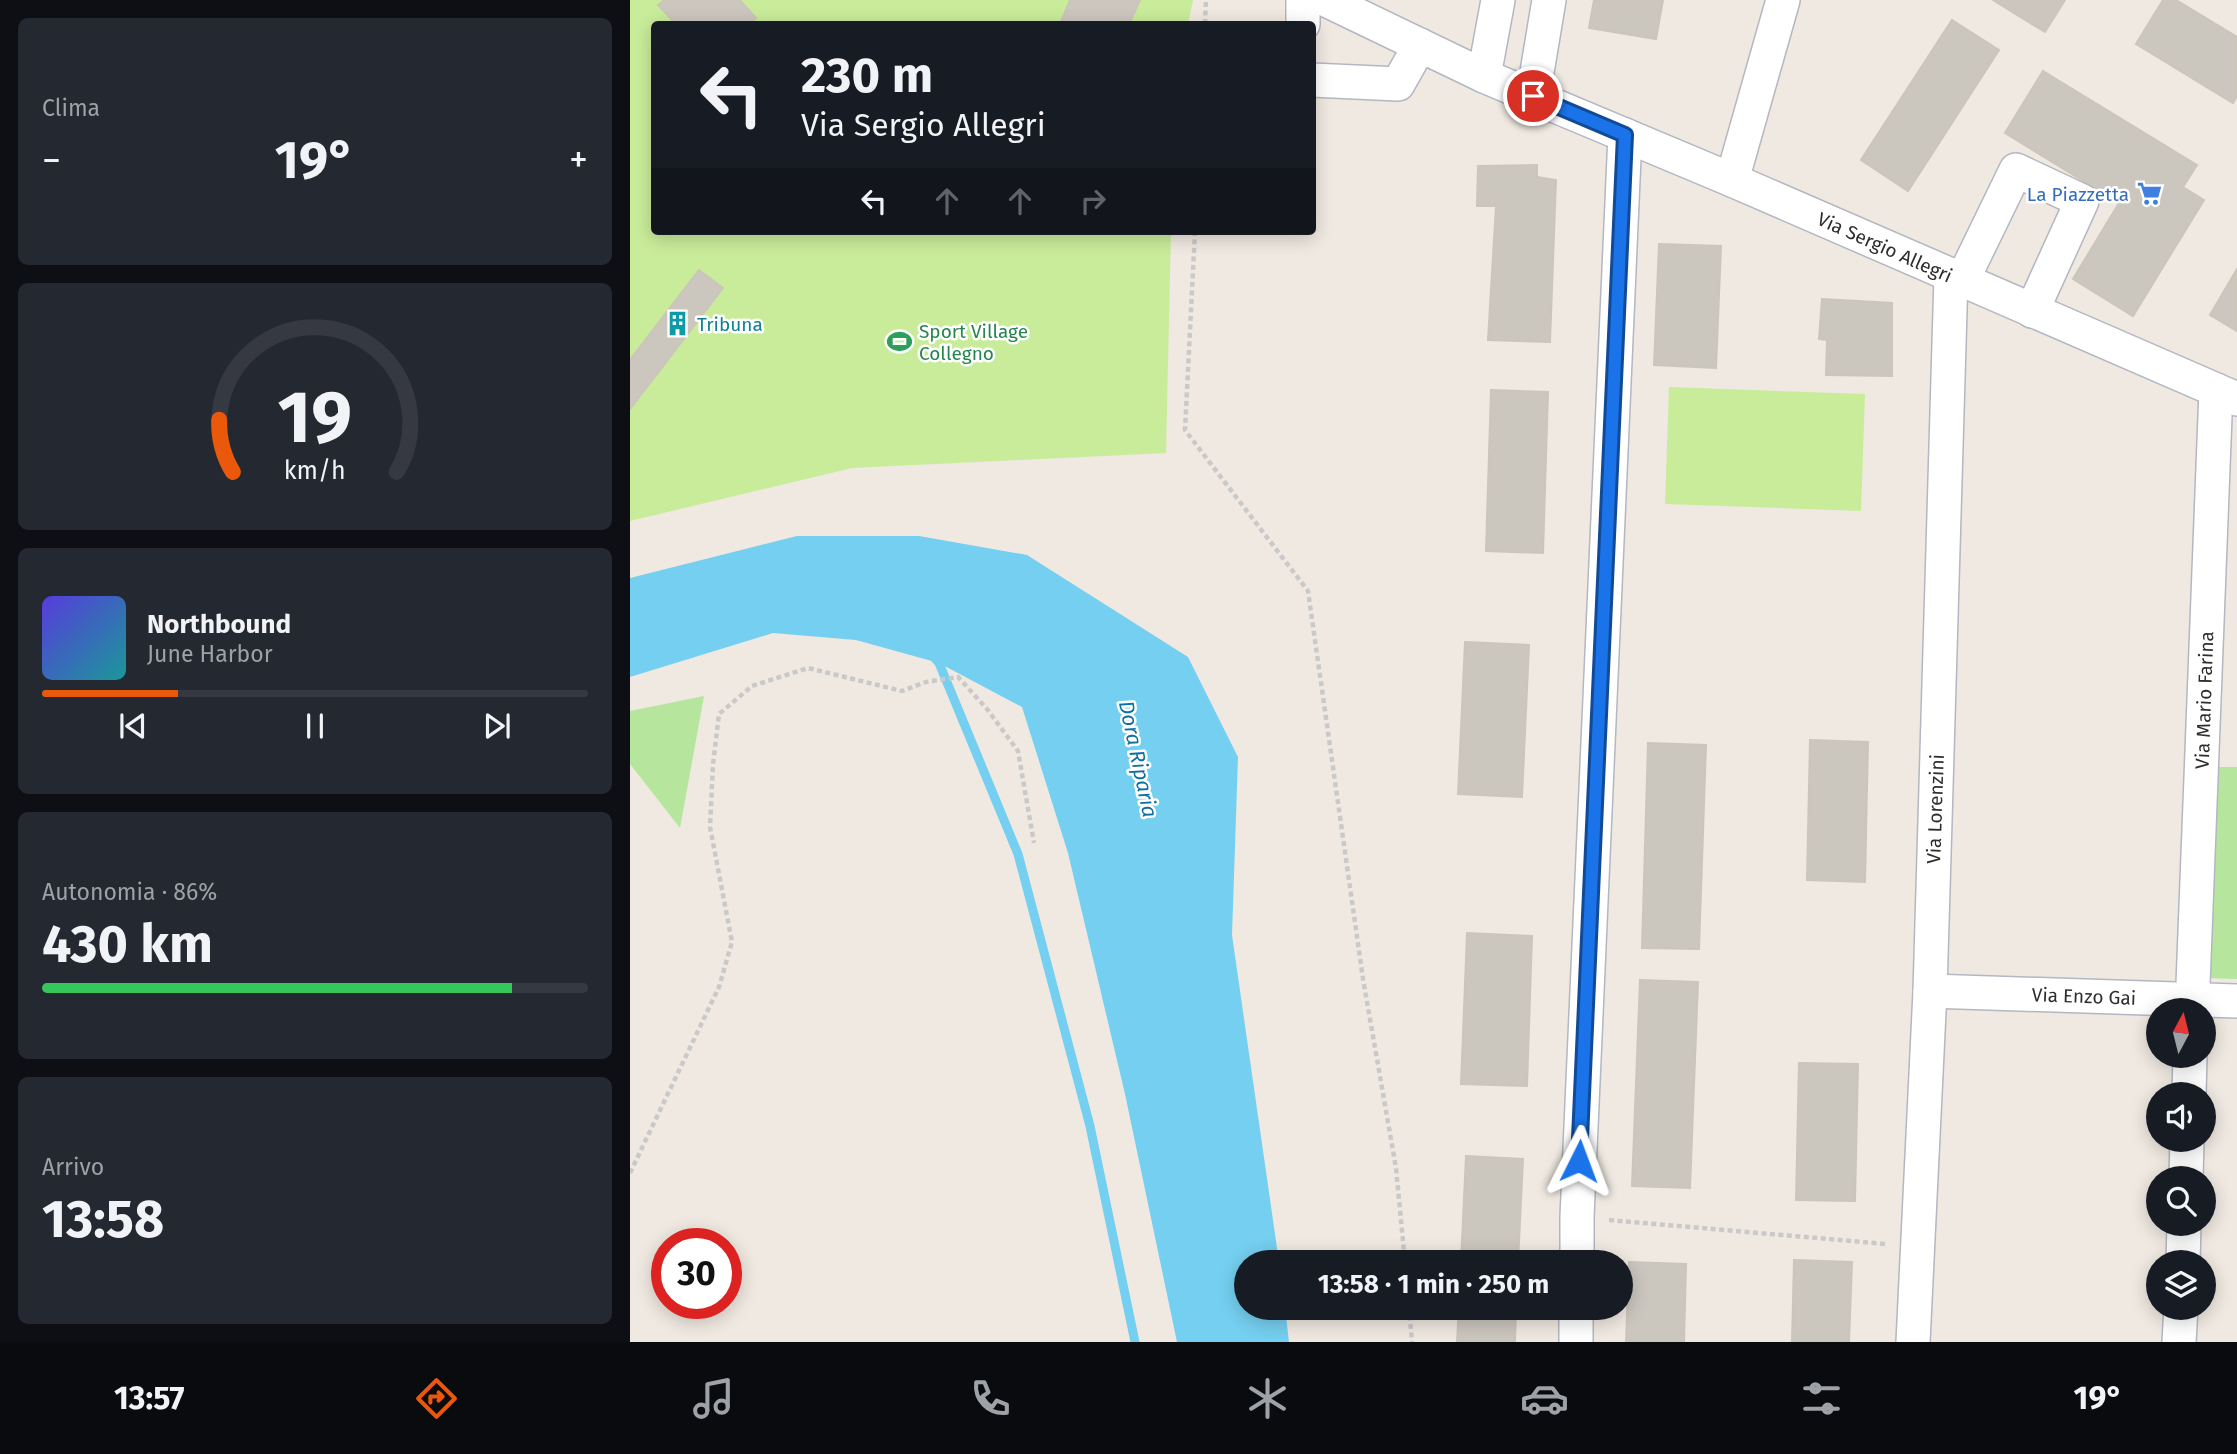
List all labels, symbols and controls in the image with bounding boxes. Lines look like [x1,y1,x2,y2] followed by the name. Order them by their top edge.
[801,46,933,105] text: 230 m
[686,49,777,140] icon: left
[1503,66,1563,126] pin
[1514,77,1552,115] icon: arrive
[42,94,100,122] text: Clima
[801,106,1046,144] text: Via Sergio Allegri
[275,129,355,192] text: 19°
[42,137,61,183] text: −
[569,137,588,183] text: +
[2135,180,2163,208] supermarket icon: La Piazzetta
[855,182,893,220] icon: left
[928,182,966,220] icon: ahead
[1001,182,1039,220] icon: ahead
[1074,182,1112,220] icon: right
[2027,183,2129,206] place label: La Piazzetta
[1814,207,1956,288] street label: Via Sergio Allegri
[663,310,691,338] building icon: Tribuna
[697,313,763,336] place label: Tribuna
[919,320,1028,365] place label: Sport Village Collegno
[885,328,913,356] sports icon: Sport Village Collegno
[278,375,352,462] text: 19
[284,456,346,486] text: km/h
[147,609,291,640] text: Northbound
[2191,631,2218,769] street label: Via Mario Farina
[147,640,273,668] text: June Harbor
[1113,698,1163,820] water label: Dora Riparia
[114,707,152,745] icon: previous
[296,707,334,745] icon: pause
[478,707,516,745] icon: next
[1922,754,1949,864] street label: Via Lorenzini
[42,878,217,906] text: Autonomia · 86%
[42,913,213,976] text: 430 km
[2031,983,2137,1010] street label: Via Enzo Gai
[2146,998,2216,1068] north arrow
[2146,998,2216,1320] map controls
[2146,1082,2216,1152] button: sound
[1542,1124,1616,1198] position arrow
[42,1153,104,1181] text: Arrivo
[2146,1166,2216,1236] button: search
[42,1188,164,1251] text: 13:58
[651,1228,742,1319] speed limit sign: 30
[2146,1250,2216,1320] button: layers
[1318,1269,1549,1300] text: 13:58 · 1 min · 250 m
[412,1374,461,1423] icon: directions
[689,1374,738,1423] icon: music
[966,1374,1015,1423] icon: phone
[1243,1374,1292,1423] icon: climate
[1520,1374,1569,1423] icon: car
[1797,1374,1846,1423] icon: filters
[114,1379,185,1417] text: 13:57
[2074,1379,2123,1417] text: 19°

